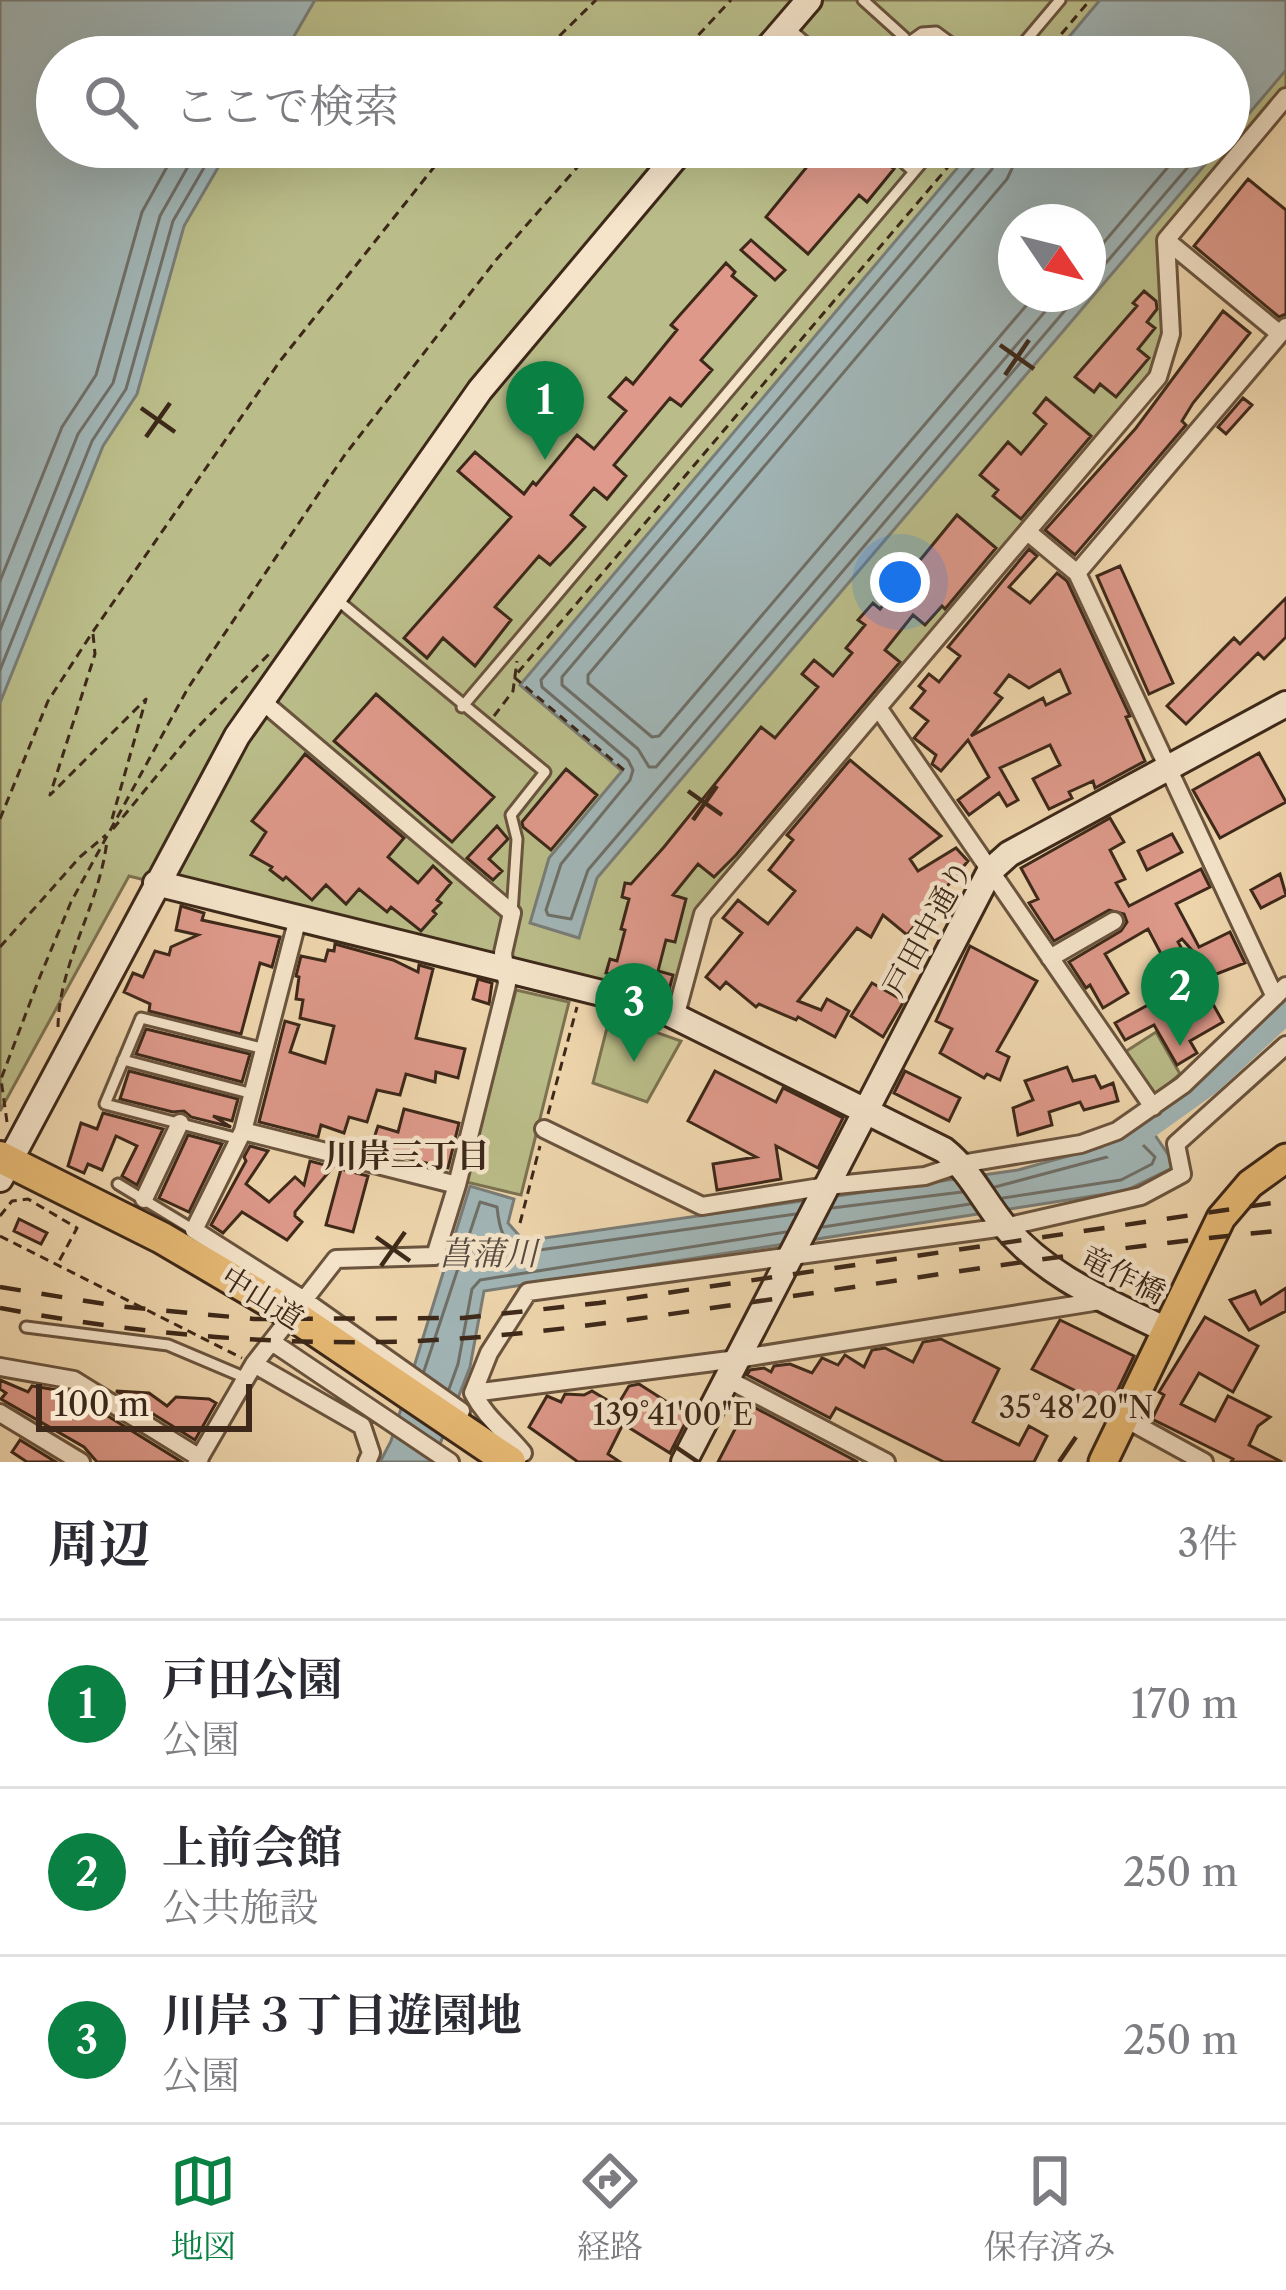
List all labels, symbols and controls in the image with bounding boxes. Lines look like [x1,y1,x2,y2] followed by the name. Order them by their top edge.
[36,36,1250,168] search box
[78,69,144,135] icon: search
[174,78,399,134] text: ここで検索
[998,204,1106,312] north arrow
[506,361,584,460] pin: 1
[870,552,930,612] your location
[875,853,980,1002] street label: 戸田中通り
[1141,947,1219,1046] pin: 2
[595,963,673,1062] pin: 3
[325,1135,490,1176] district label: 川岸三丁目
[439,1233,541,1274] water label: 菖蒲川
[1075,1238,1172,1311] street label: 竜作橋
[214,1258,310,1337] street label: 中山道
[36,1378,252,1431] scale bar
[54,1384,149,1425] text: 100 m
[999,1389,1153,1426] text: 35°48'20"N
[593,1396,753,1433] text: 139°41'00"E
[48,1513,150,1575] text: 周辺
[1178,1519,1238,1567] text: 3件
[162,1651,342,1707] text: 戸田公園
[78,1680,96,1728] text: 1
[1131,1680,1238,1728] text: 170 m
[162,1715,240,1763] text: 公園
[162,1819,342,1875] text: 上前会館
[75,1848,99,1896] text: 2
[1123,1848,1238,1896] text: 250 m
[162,1883,318,1931] text: 公共施設
[162,1987,522,2043] text: 川岸３丁目遊園地
[76,2016,98,2064] text: 3
[1123,2016,1238,2064] text: 250 m
[162,2051,240,2099] text: 公園
[170,2148,236,2267] tab: 地図
[577,2148,643,2267] tab: 経路
[984,2148,1116,2267] tab: 保存済み

